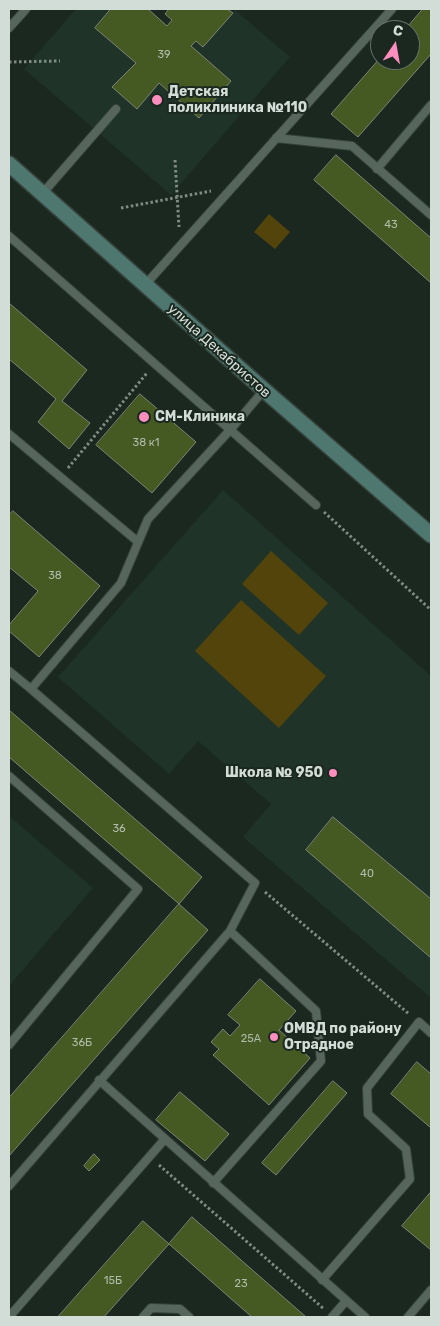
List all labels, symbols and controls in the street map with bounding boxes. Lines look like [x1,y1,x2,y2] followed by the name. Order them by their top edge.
[370,20,420,70] north arrow
[391,21,405,40] text: С
[157,48,171,62] house number: 39
[168,84,307,116] place label: Детская поликлиника №110
[150,93,164,107] marker: Детская поликлиника №110
[384,218,398,232] house number: 43
[164,300,274,402] street label: улица Декабристов
[155,409,245,425] place label: СМ-Клиника
[137,410,151,424] marker: СМ-Клиника
[133,436,159,450] house number: 38 к1
[48,569,62,583] house number: 38
[225,765,323,781] place label: Школа № 950
[327,767,339,779] marker: Школа № 950
[112,822,126,836] house number: 36
[360,867,374,881] house number: 40
[284,1021,402,1054] place label: ОМВД по району Отрадное
[268,1031,280,1043] marker: ОМВД по району Отрадное
[241,1032,261,1046] house number: 25А
[72,1036,92,1050] house number: 36Б
[104,1274,122,1288] house number: 15Б
[234,1277,248,1291] house number: 23

